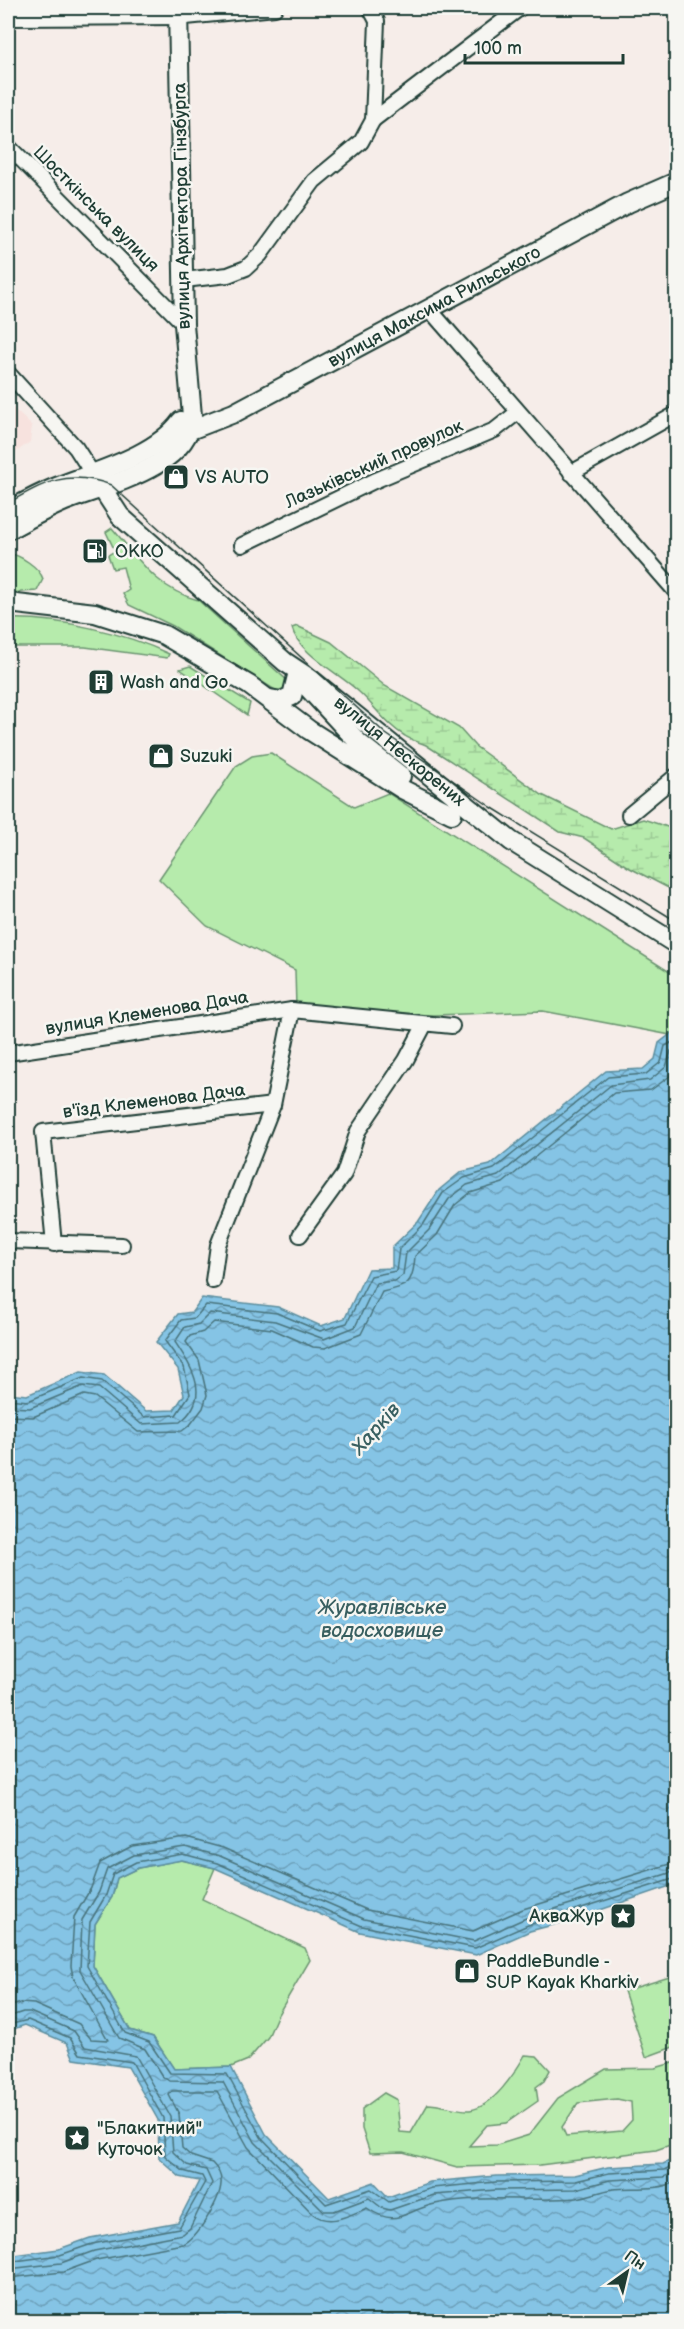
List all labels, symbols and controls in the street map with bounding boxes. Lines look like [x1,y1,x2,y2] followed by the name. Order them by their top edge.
[465,27,622,65] scale bar
[474,38,522,59] text: 100 m
[169,82,195,329] street label: вулиця Архітектора Гінзбурга
[29,142,163,276] street label: Шосткінська вулиця
[324,241,544,372] street label: вулиця Максима Рильського
[281,415,467,513] street label: Лазьківський провулок
[161,462,191,492] shop icon: VS AUTO
[195,467,269,488] place label: VS AUTO
[80,536,110,566] fuel station icon: ОККО
[115,541,164,562] place label: ОККО
[86,667,116,697] building icon: Wash and Go
[120,672,229,693] place label: Wash and Go
[330,692,470,810] street label: вулиця Нескорених
[146,741,176,771] shop icon: Suzuki
[180,746,233,767] place label: Suzuki
[44,987,250,1039] street label: вулиця Клеменова Дача
[62,1079,247,1123] street label: в'їзд Клеменова Дача
[346,1398,406,1461] water label: Харків
[317,1596,446,1643] water label: Журавлівське водосховище
[608,1901,638,1931] place icon: АкваЖур
[528,1906,604,1927] place label: АкваЖур
[486,1951,639,1993] place label: PaddleBundle - SUP Kayak Kharkiv
[452,1956,482,1986] shop icon: PaddleBundle - SUP Kayak Kharkiv
[97,2118,202,2160] place label: "Блакитний" Куточок
[62,2123,92,2153] place icon: "Блакитний" Куточок
[597,2242,657,2302] north arrow
[620,2247,649,2275] text: Пн

